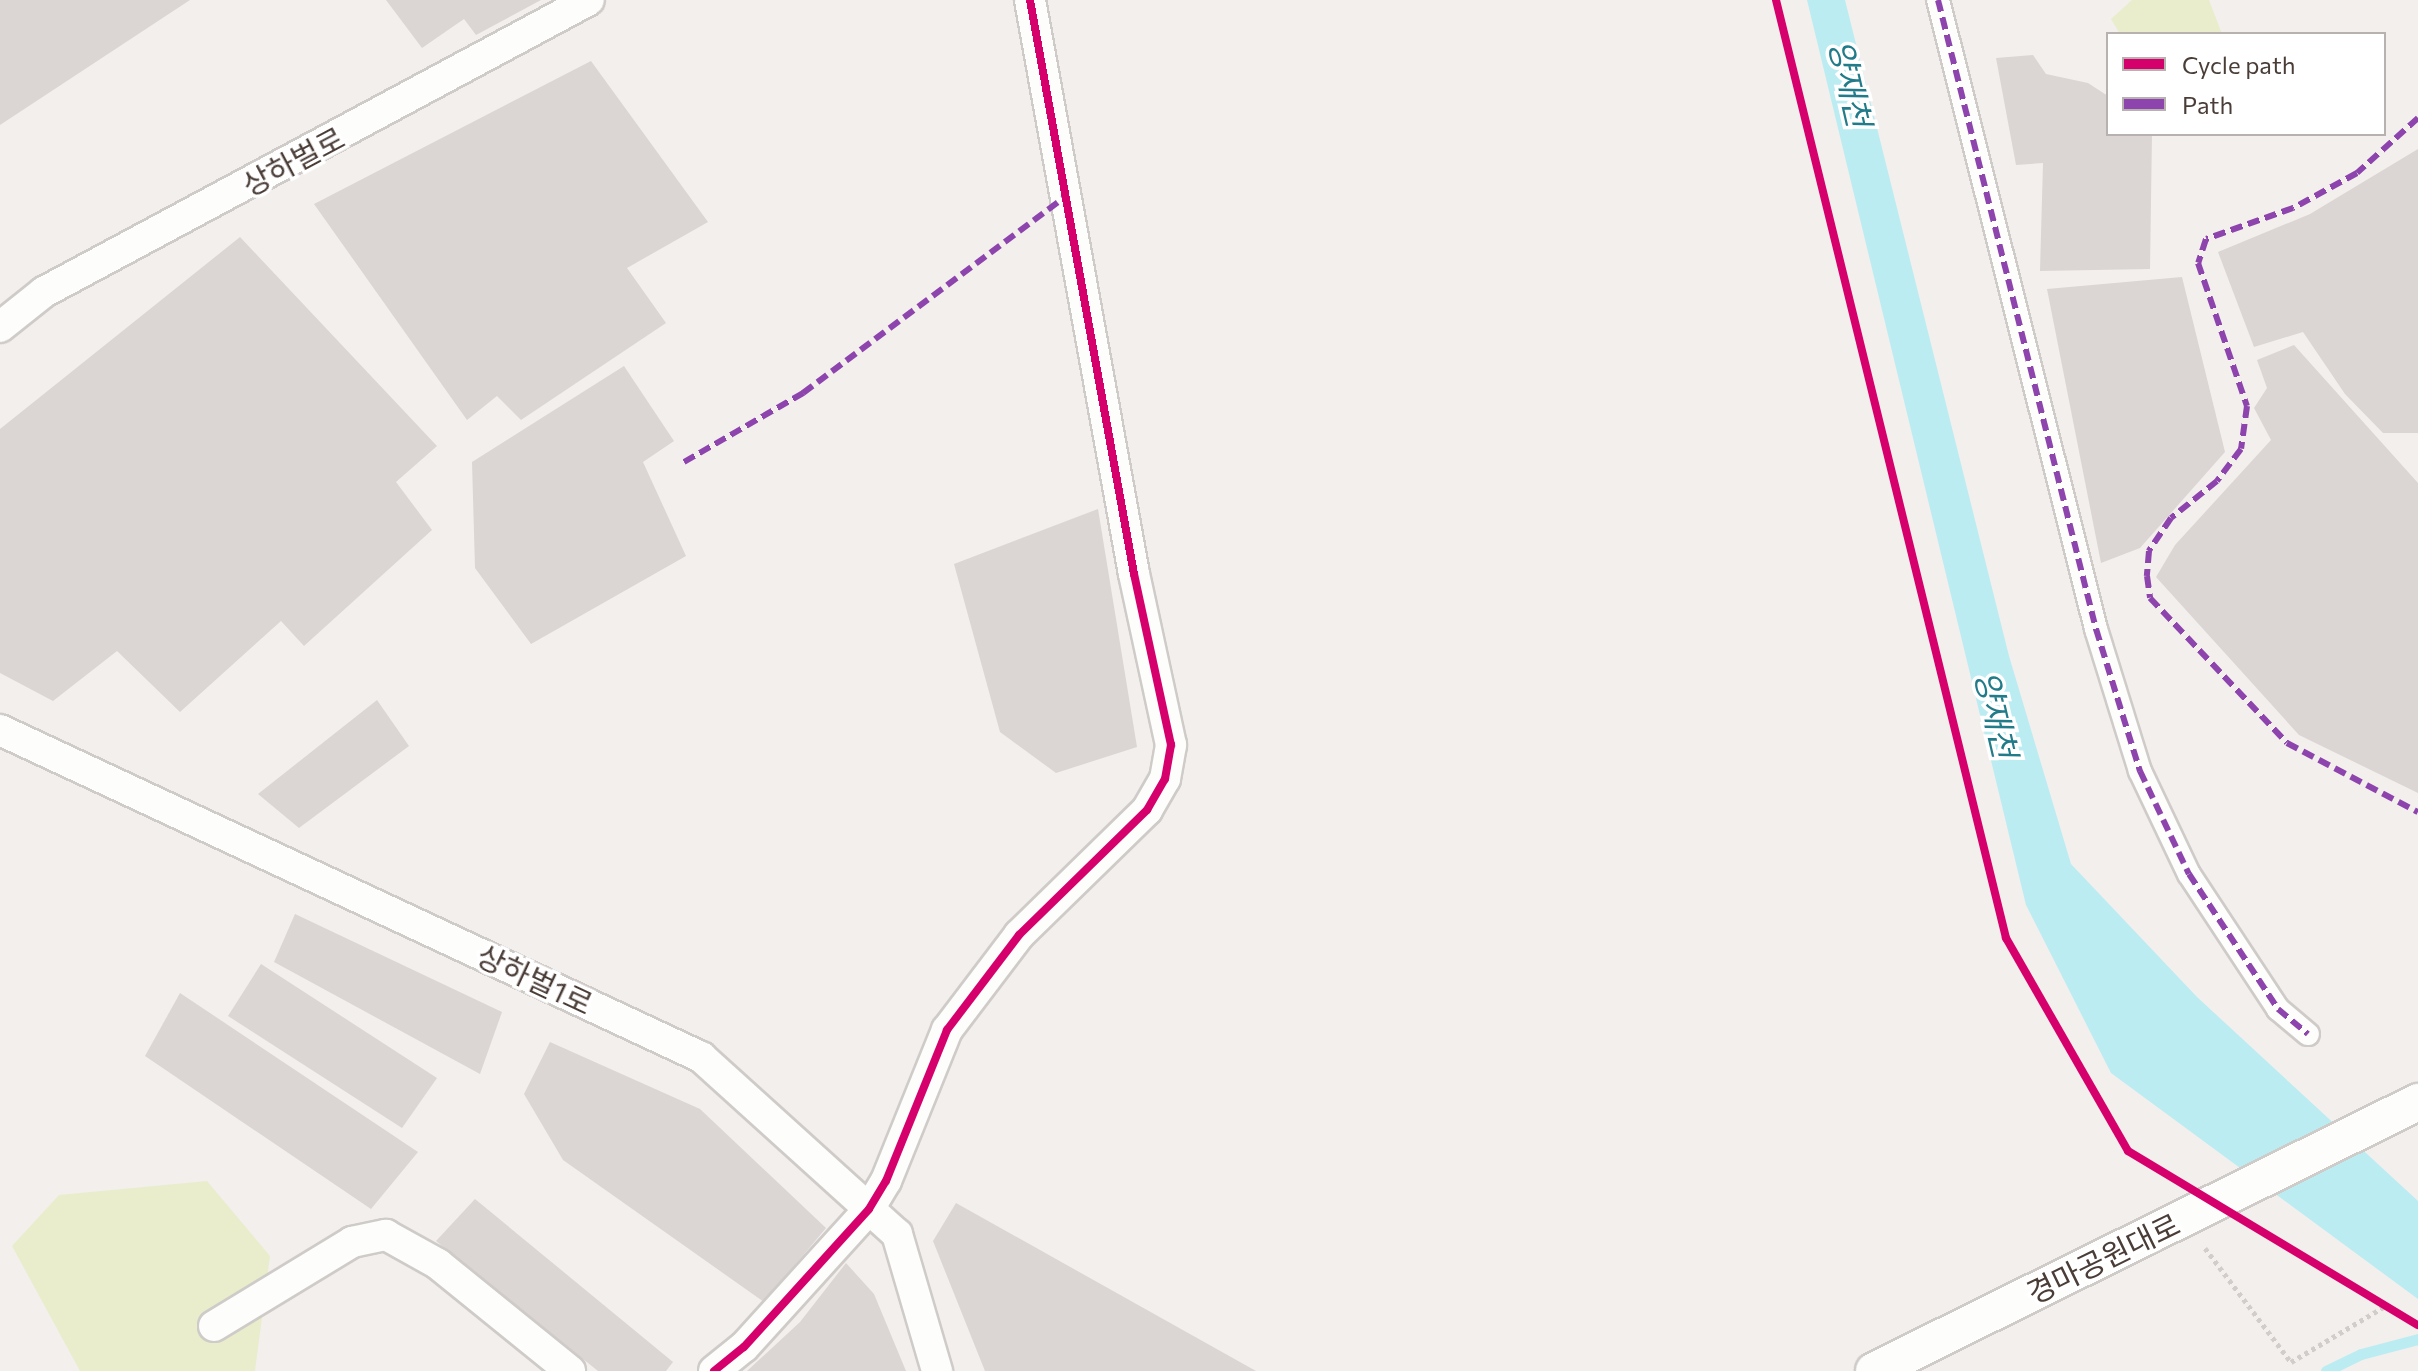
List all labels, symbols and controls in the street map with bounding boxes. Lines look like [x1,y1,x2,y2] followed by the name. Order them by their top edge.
[2106,32,2386,136] legend
[1822,36,1880,130] water label: 양재천
[2182,50,2296,79] text: Cycle path
[2182,90,2233,119] text: Path
[236,119,350,203] street label: 상하벌로
[1968,667,2026,761] water label: 양재천
[472,937,598,1021] street label: 상하벌1로
[2021,1206,2185,1310] street label: 경마공원대로

